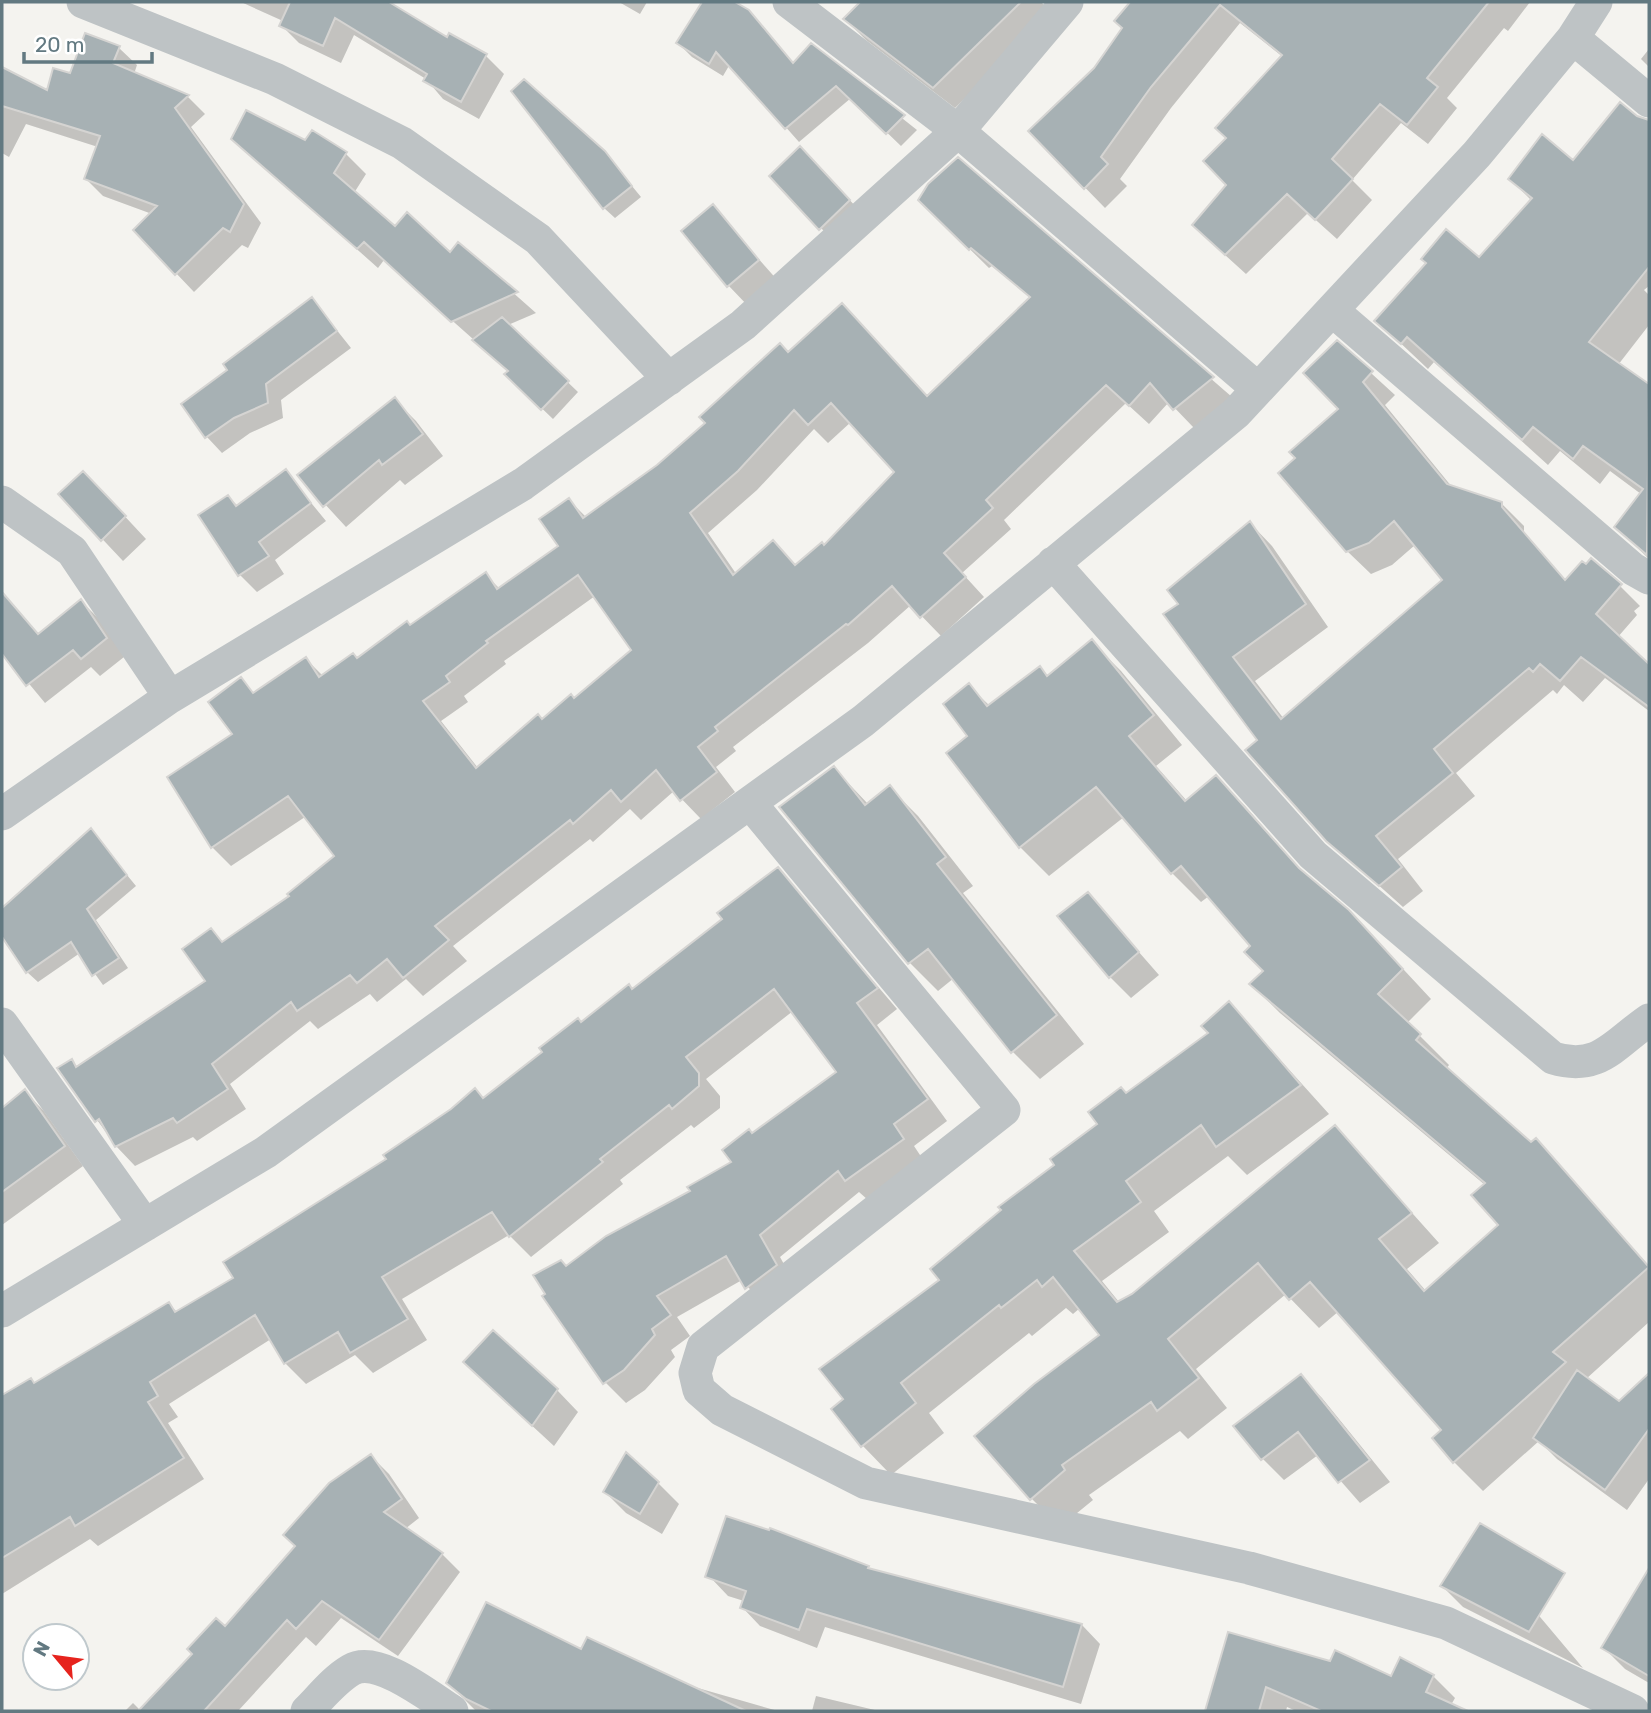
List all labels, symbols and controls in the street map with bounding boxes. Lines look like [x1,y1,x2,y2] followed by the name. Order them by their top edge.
[24,21,152,65] scale bar
[35,32,84,57] text: 20 m
[21,1622,91,1692] north arrow
[28,1637,55,1661] text: N

